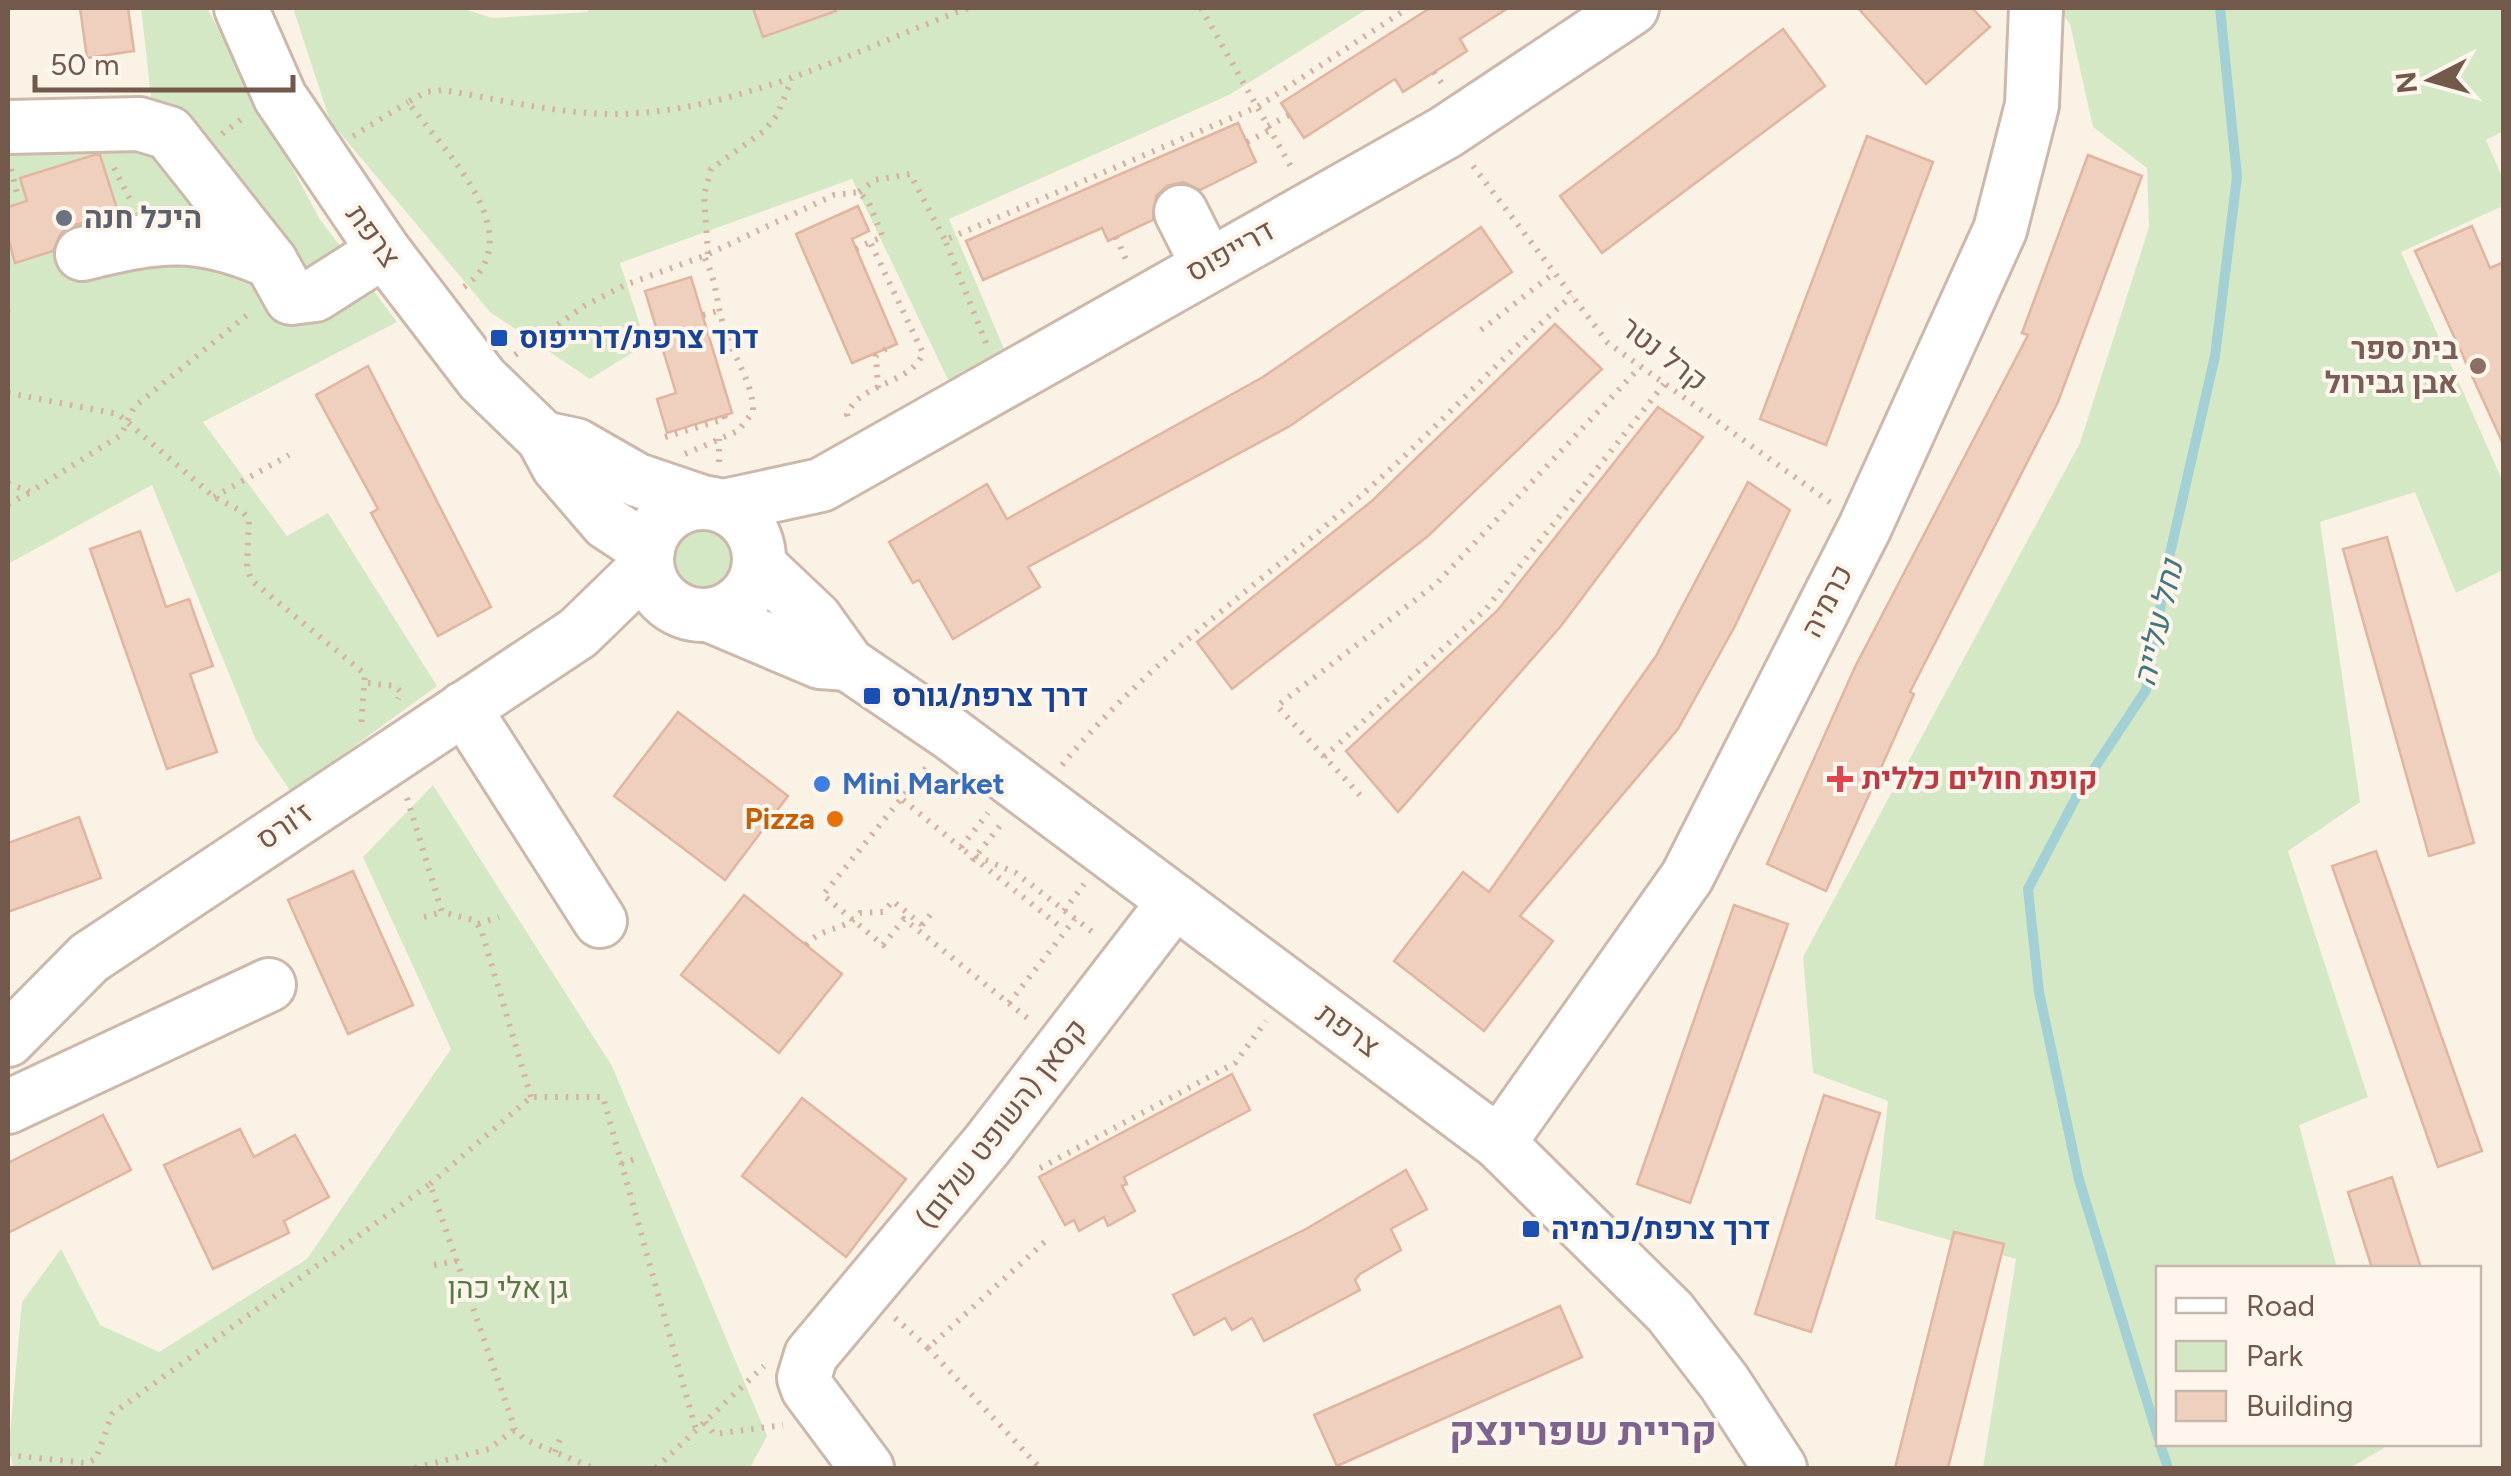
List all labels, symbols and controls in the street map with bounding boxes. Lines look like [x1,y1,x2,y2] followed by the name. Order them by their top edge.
[35,30,292,92] scale bar
[2381,30,2481,130] north arrow
[50,46,119,83] text: 50 m
[2388,70,2424,95] text: N
[338,197,409,274] street label: צרפת
[84,199,202,236] place label: היכל חנה
[53,207,75,229] marker: היכל חנה
[1179,211,1280,290] street label: דרייפוס
[1613,308,1715,399] street label: קרל נטר
[519,319,759,356] place label: דרך צרפת/דרייפוס
[488,327,510,349] marker: דרך צרפת/דרייפוס
[2325,330,2458,401] place label: בית ספר אבן גבירול
[2467,355,2489,377] marker: בית ספר אבן גבירול
[2125,554,2191,690] water label: נחל עלייה
[1793,558,1860,643] street label: כרמיה
[892,677,1088,714] place label: דרך צרפת/גורס
[861,685,883,707] marker: דרך צרפת/גורס
[1862,760,2098,797] place label: קופת חולים כללית
[842,765,1005,802] place label: Mini Market
[1827,766,1853,792] marker: קופת חולים כללית
[811,773,833,795] marker: Mini Market
[249,794,319,858] street label: ז'ורס
[744,800,815,837] place label: Pizza
[824,808,846,830] marker: Pizza
[1310,994,1387,1065] street label: צרפת
[908,1011,1095,1236] street label: קסאן (השופט שלום)
[1551,1210,1770,1247] place label: דרך צרפת/כרמיה
[1520,1218,1542,1240] marker: דרך צרפת/כרמיה
[2156,1266,2481,1446] legend
[447,1269,569,1306] park label: גן אלי כהן
[2246,1287,2315,1324] text: Road
[2246,1337,2304,1374] text: Park
[2246,1387,2354,1424] text: Building
[1449,1407,1717,1455] district label: קריית שפרינצק

